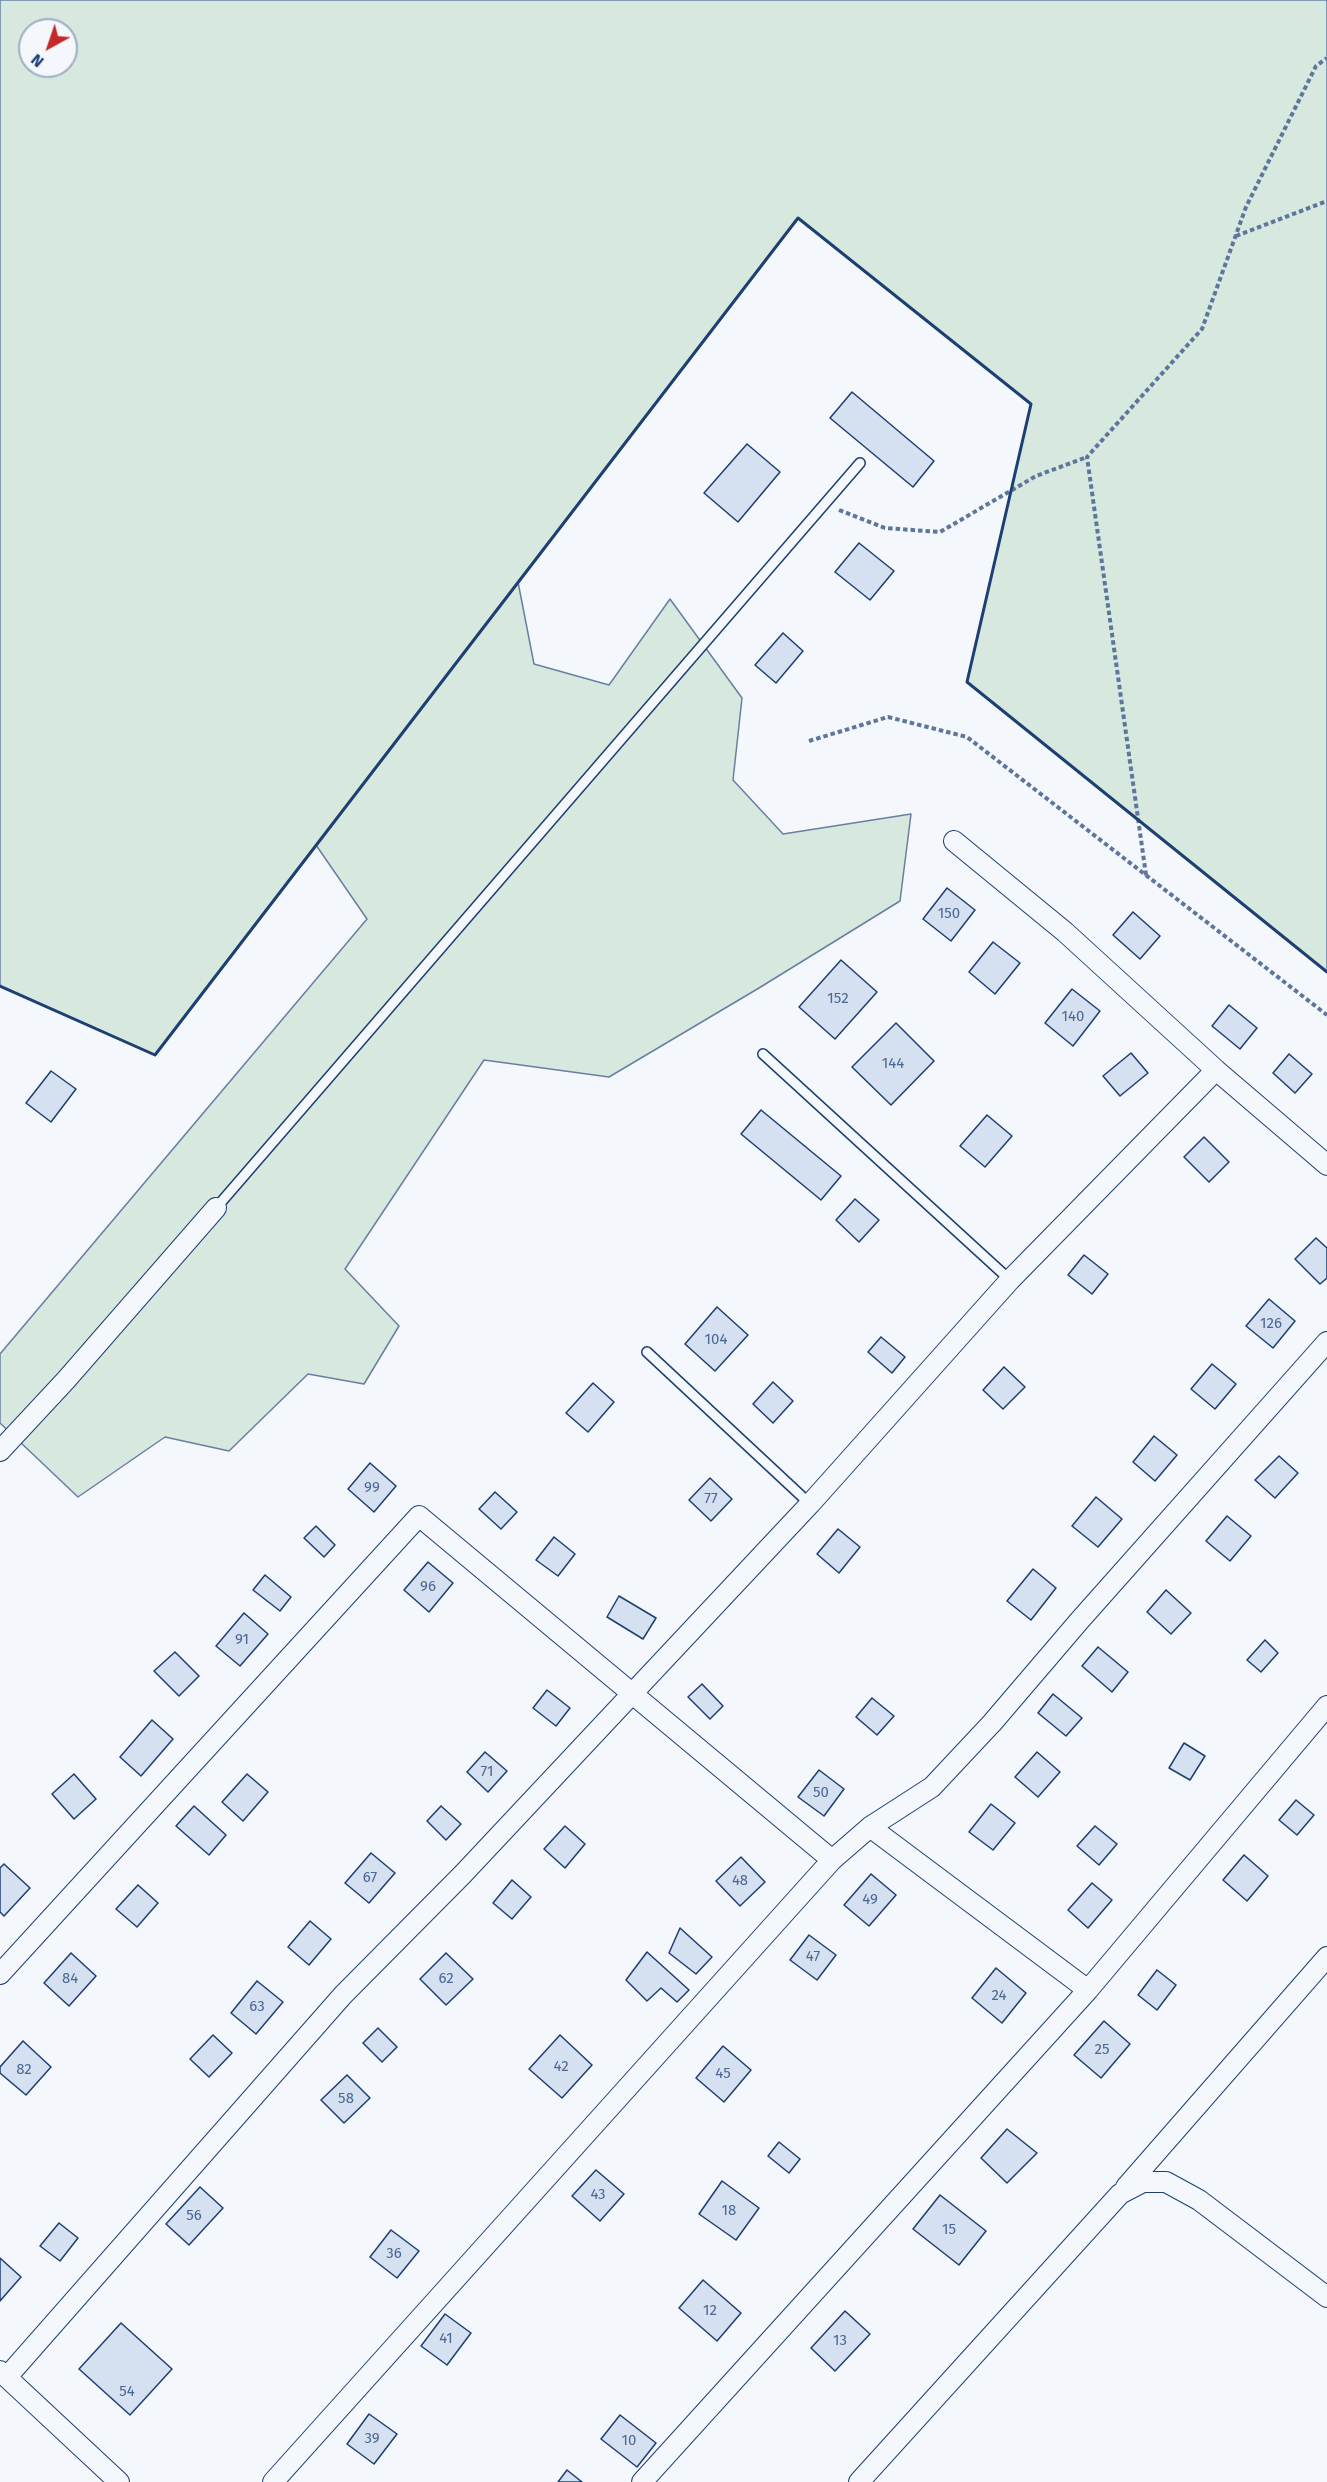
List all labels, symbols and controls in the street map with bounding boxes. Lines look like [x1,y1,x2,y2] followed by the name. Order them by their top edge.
[18,18,78,78] north arrow
[27,50,48,71] text: N
[938,905,960,923] house number: 150
[827,990,849,1008] house number: 152
[1062,1008,1084,1026] house number: 140
[882,1055,904,1073] house number: 144
[1260,1315,1282,1333] house number: 126
[705,1331,727,1349] house number: 104
[364,1479,380,1497] house number: 99
[704,1490,718,1508] house number: 77
[420,1578,436,1596] house number: 96
[235,1631,249,1649] house number: 91
[481,1763,493,1781] house number: 71
[813,1784,829,1802] house number: 50
[363,1869,377,1887] house number: 67
[732,1872,748,1890] house number: 48
[862,1891,878,1909] house number: 49
[806,1948,820,1966] house number: 47
[62,1970,78,1988] house number: 84
[438,1970,454,1988] house number: 62
[992,1987,1006,2005] house number: 24
[249,1998,265,2016] house number: 63
[1095,2041,1109,2059] house number: 25
[553,2058,569,2076] house number: 42
[16,2061,32,2079] house number: 82
[715,2065,731,2083] house number: 45
[338,2090,354,2108] house number: 58
[590,2186,606,2204] house number: 43
[722,2202,736,2220] house number: 18
[186,2207,202,2225] house number: 56
[942,2221,956,2239] house number: 15
[386,2245,402,2263] house number: 36
[703,2302,717,2320] house number: 12
[439,2330,453,2348] house number: 41
[833,2332,847,2350] house number: 13
[119,2383,135,2401] house number: 54
[364,2430,380,2448] house number: 39
[622,2432,636,2450] house number: 10

